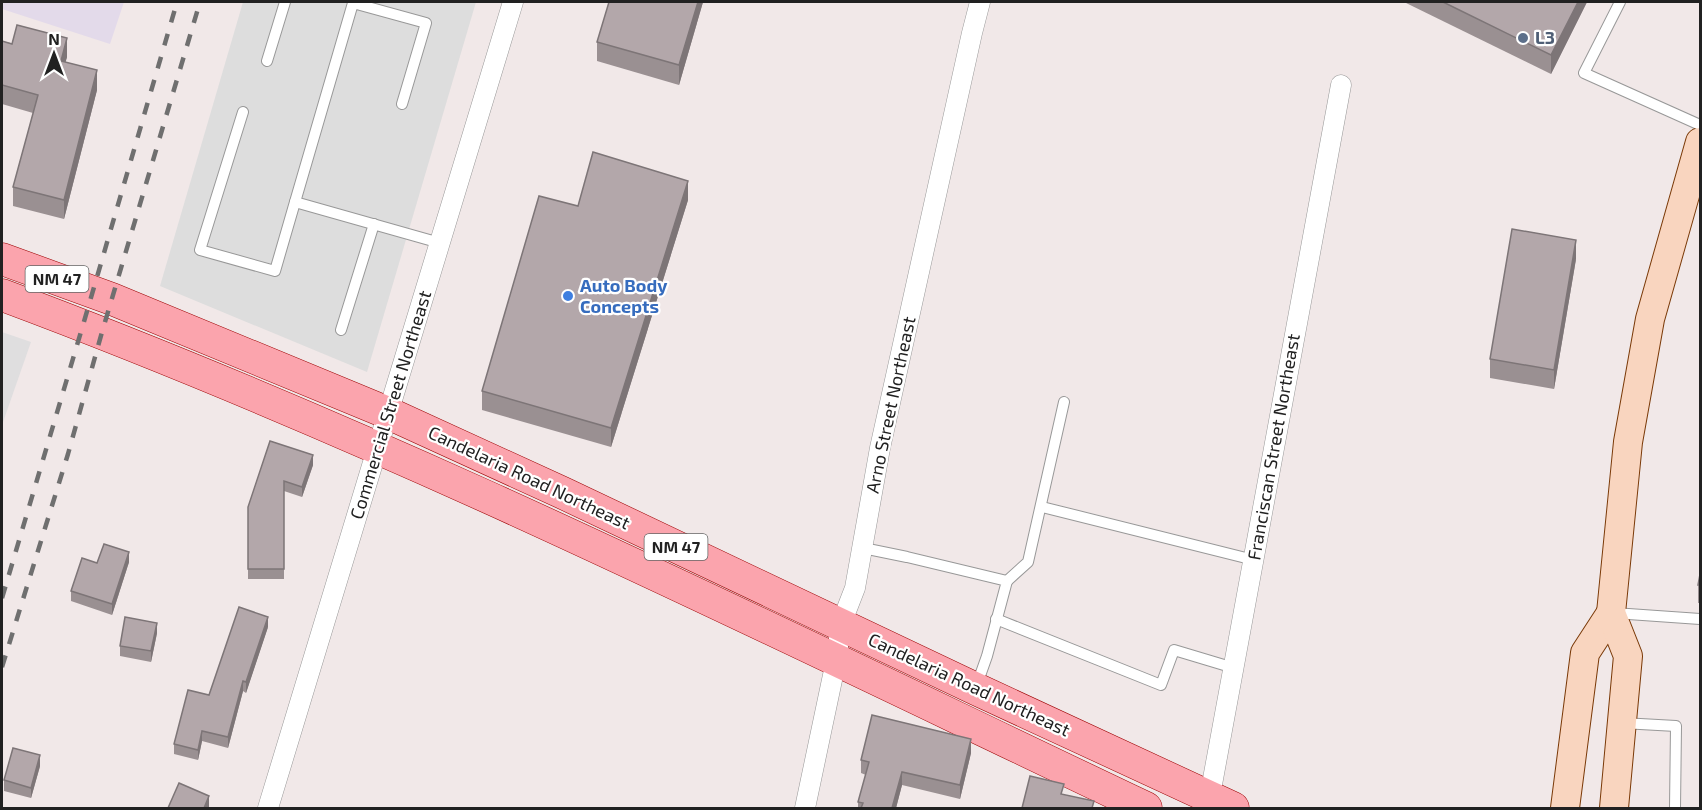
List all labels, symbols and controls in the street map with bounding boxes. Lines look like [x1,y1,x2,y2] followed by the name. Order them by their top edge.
[24,24,84,84] north arrow
[1535,26,1555,48] place label: L3
[48,29,60,48] text: N
[1516,31,1530,45] marker: L3
[26,266,88,292] road number: NM 47
[580,274,668,317] place label: Auto Body Concepts
[345,288,435,522] street label: Commercial Street Northeast
[561,289,575,303] marker: Auto Body Concepts
[861,314,920,495] street label: Arno Street Northeast
[1242,332,1304,562] street label: Franciscan Street Northeast
[425,421,634,534] street label: Candelaria Road Northeast
[644,534,708,560] road number: NM 47
[865,628,1074,741] street label: Candelaria Road Northeast

